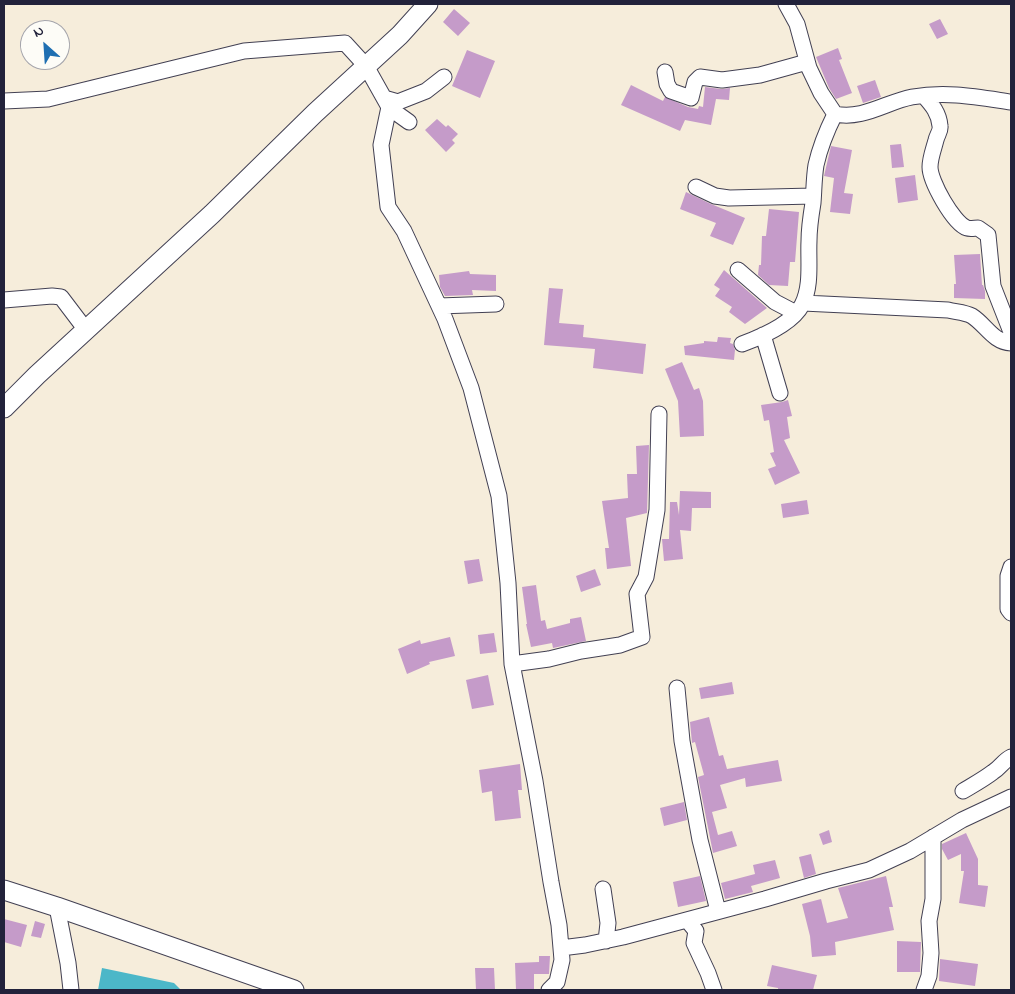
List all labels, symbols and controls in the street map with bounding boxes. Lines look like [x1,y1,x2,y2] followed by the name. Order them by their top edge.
[20,20,70,70] north arrow
[30,20,47,43] text: N

